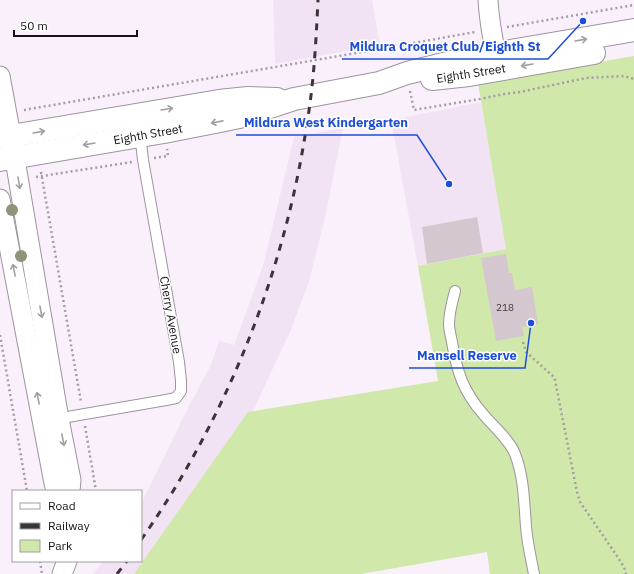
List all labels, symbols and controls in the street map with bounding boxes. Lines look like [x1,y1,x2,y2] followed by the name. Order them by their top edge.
[14,12,137,38] scale bar
[20,18,48,33] text: 50 m
[342,34,548,59] callout: Mildura Croquet Club/Eighth St
[574,35,587,43] one-way arrow
[350,38,540,55] text: Mildura Croquet Club/Eighth St
[435,60,507,86] street label: Eighth Street
[521,61,534,69] one-way arrow
[160,105,173,113] one-way arrow
[236,110,417,135] callout: Mildura West Kindergarten
[244,114,408,131] text: Mildura West Kindergarten
[210,118,223,126] one-way arrow
[112,121,184,147] street label: Eighth Street
[32,128,45,136] one-way arrow
[82,141,95,149] one-way arrow
[15,177,23,190] one-way arrow
[9,264,17,277] one-way arrow
[157,275,185,355] street label: Cherry Avenue
[496,301,514,314] house number: 218
[37,305,45,318] one-way arrow
[409,343,525,368] callout: Mansell Reserve
[417,347,517,364] text: Mansell Reserve
[34,392,42,405] one-way arrow
[59,433,67,446] one-way arrow
[12,490,142,562] legend
[48,498,76,513] text: Road
[48,518,90,533] text: Railway
[48,538,73,553] text: Park

